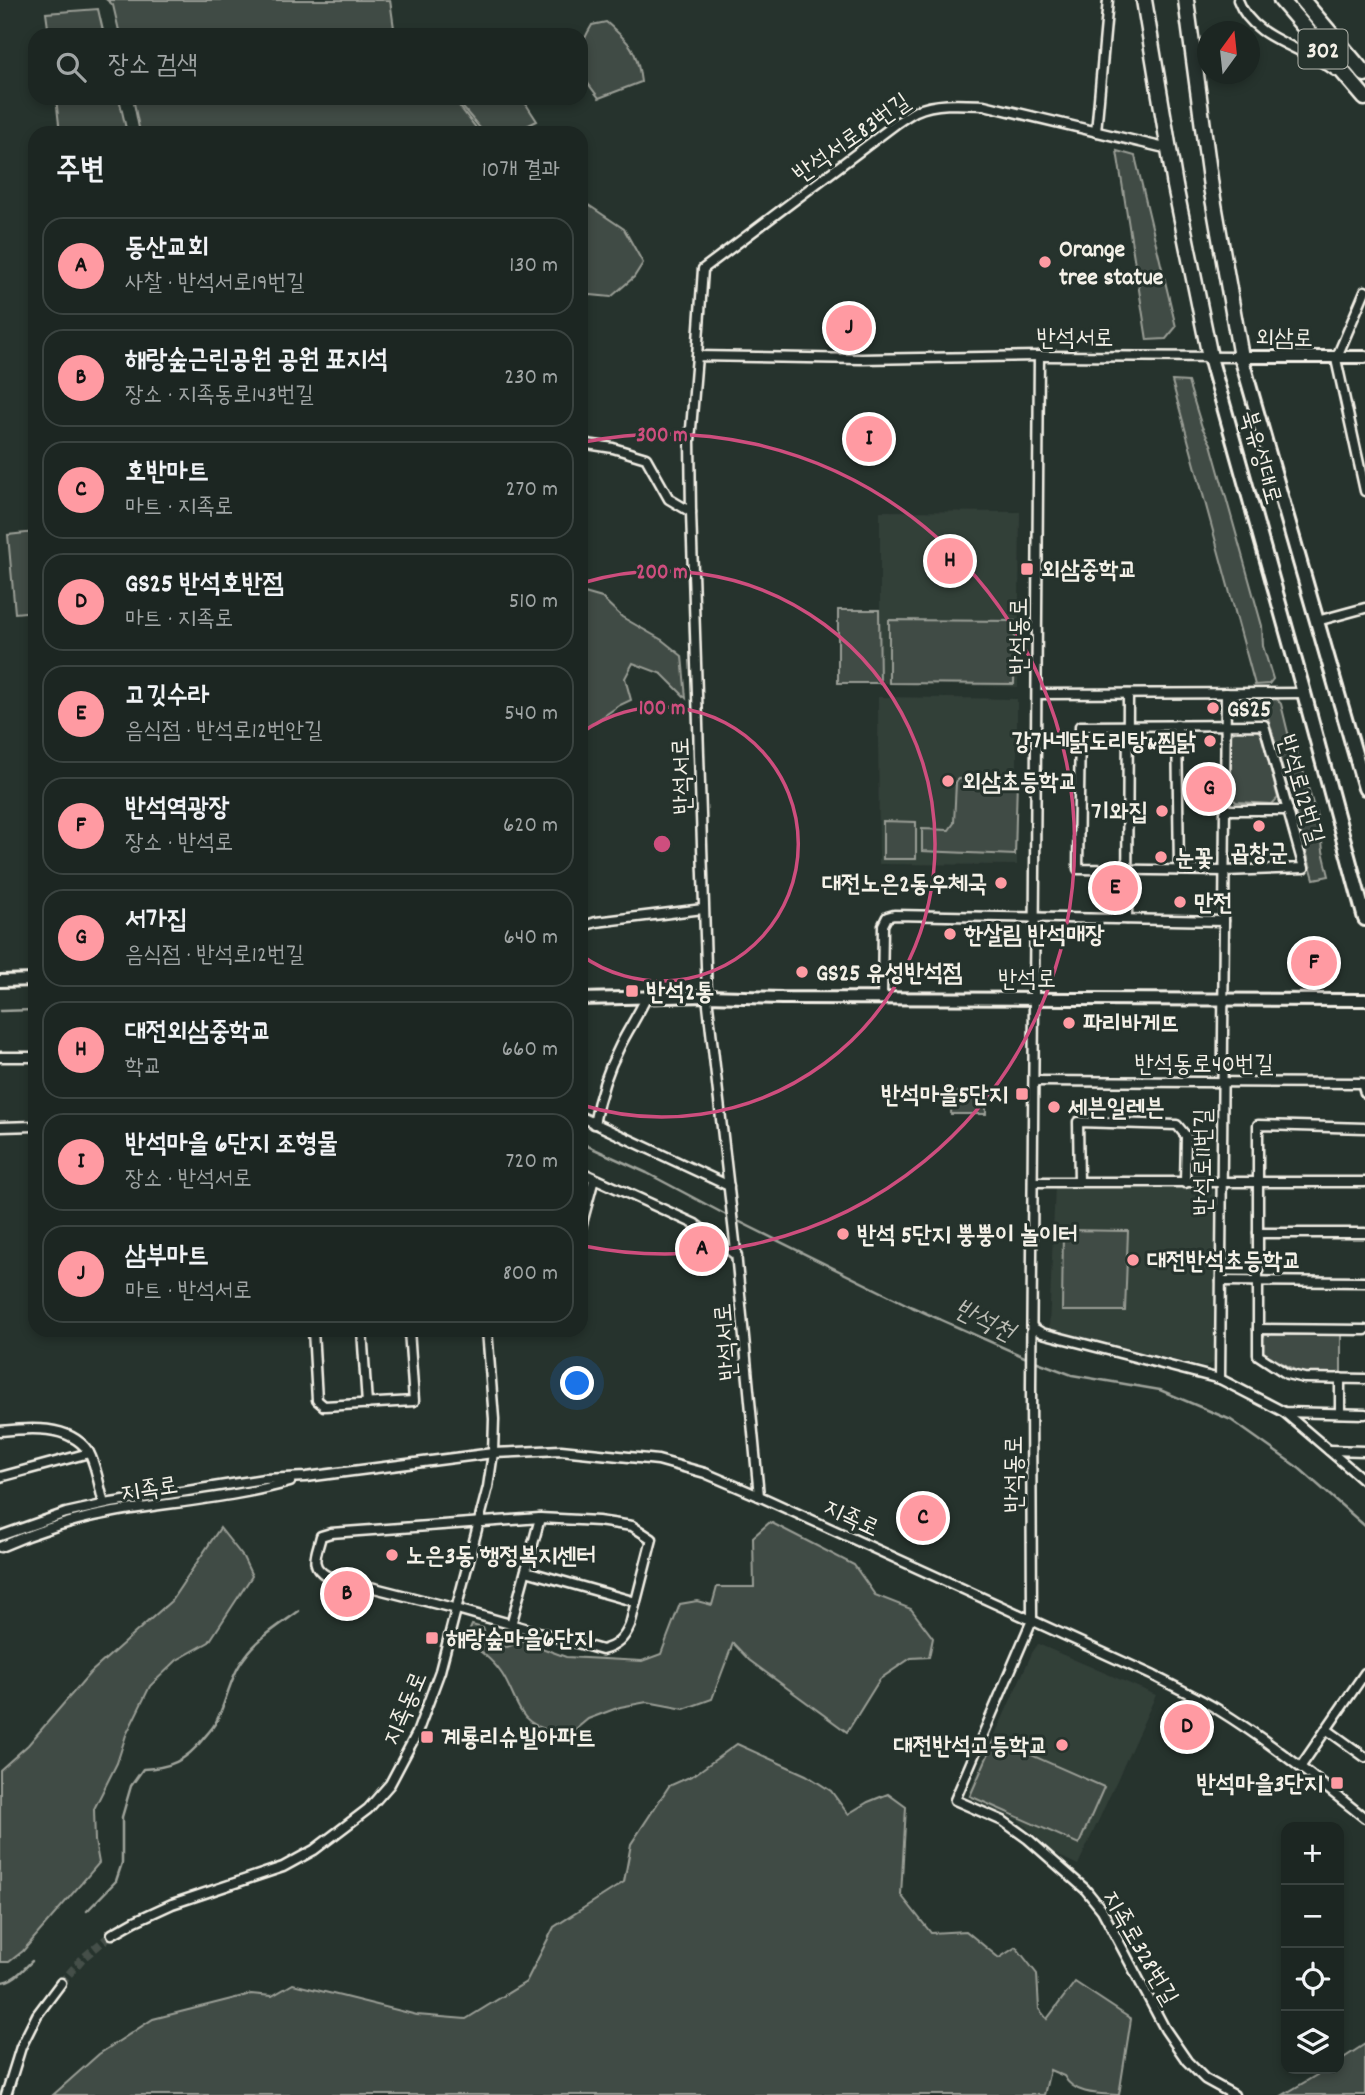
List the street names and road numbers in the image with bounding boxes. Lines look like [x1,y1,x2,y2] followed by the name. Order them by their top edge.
[1298,30,1348,68] road number: 302
[787,86,918,192] street label: 반석서로83번길
[1255,322,1313,358] street label: 외삼로
[1036,323,1114,357] street label: 반석서로
[1229,407,1289,509] street label: 북유성대로
[1004,597,1038,675] street label: 반석동로
[1267,731,1331,848] street label: 반석로12번길
[666,737,702,815] street label: 반석서로
[998,964,1056,998] street label: 반석로
[1135,1049,1273,1083] street label: 반석동로40번길
[1188,1108,1222,1216] street label: 반석로11번길
[708,1302,748,1382] street label: 반석서로
[999,1435,1033,1513] street label: 반석동로
[118,1470,181,1512] street label: 지족로
[817,1492,884,1547] street label: 지족로
[376,1667,438,1751] street label: 지족동로
[1092,1885,1185,2012] street label: 지족로328번길

